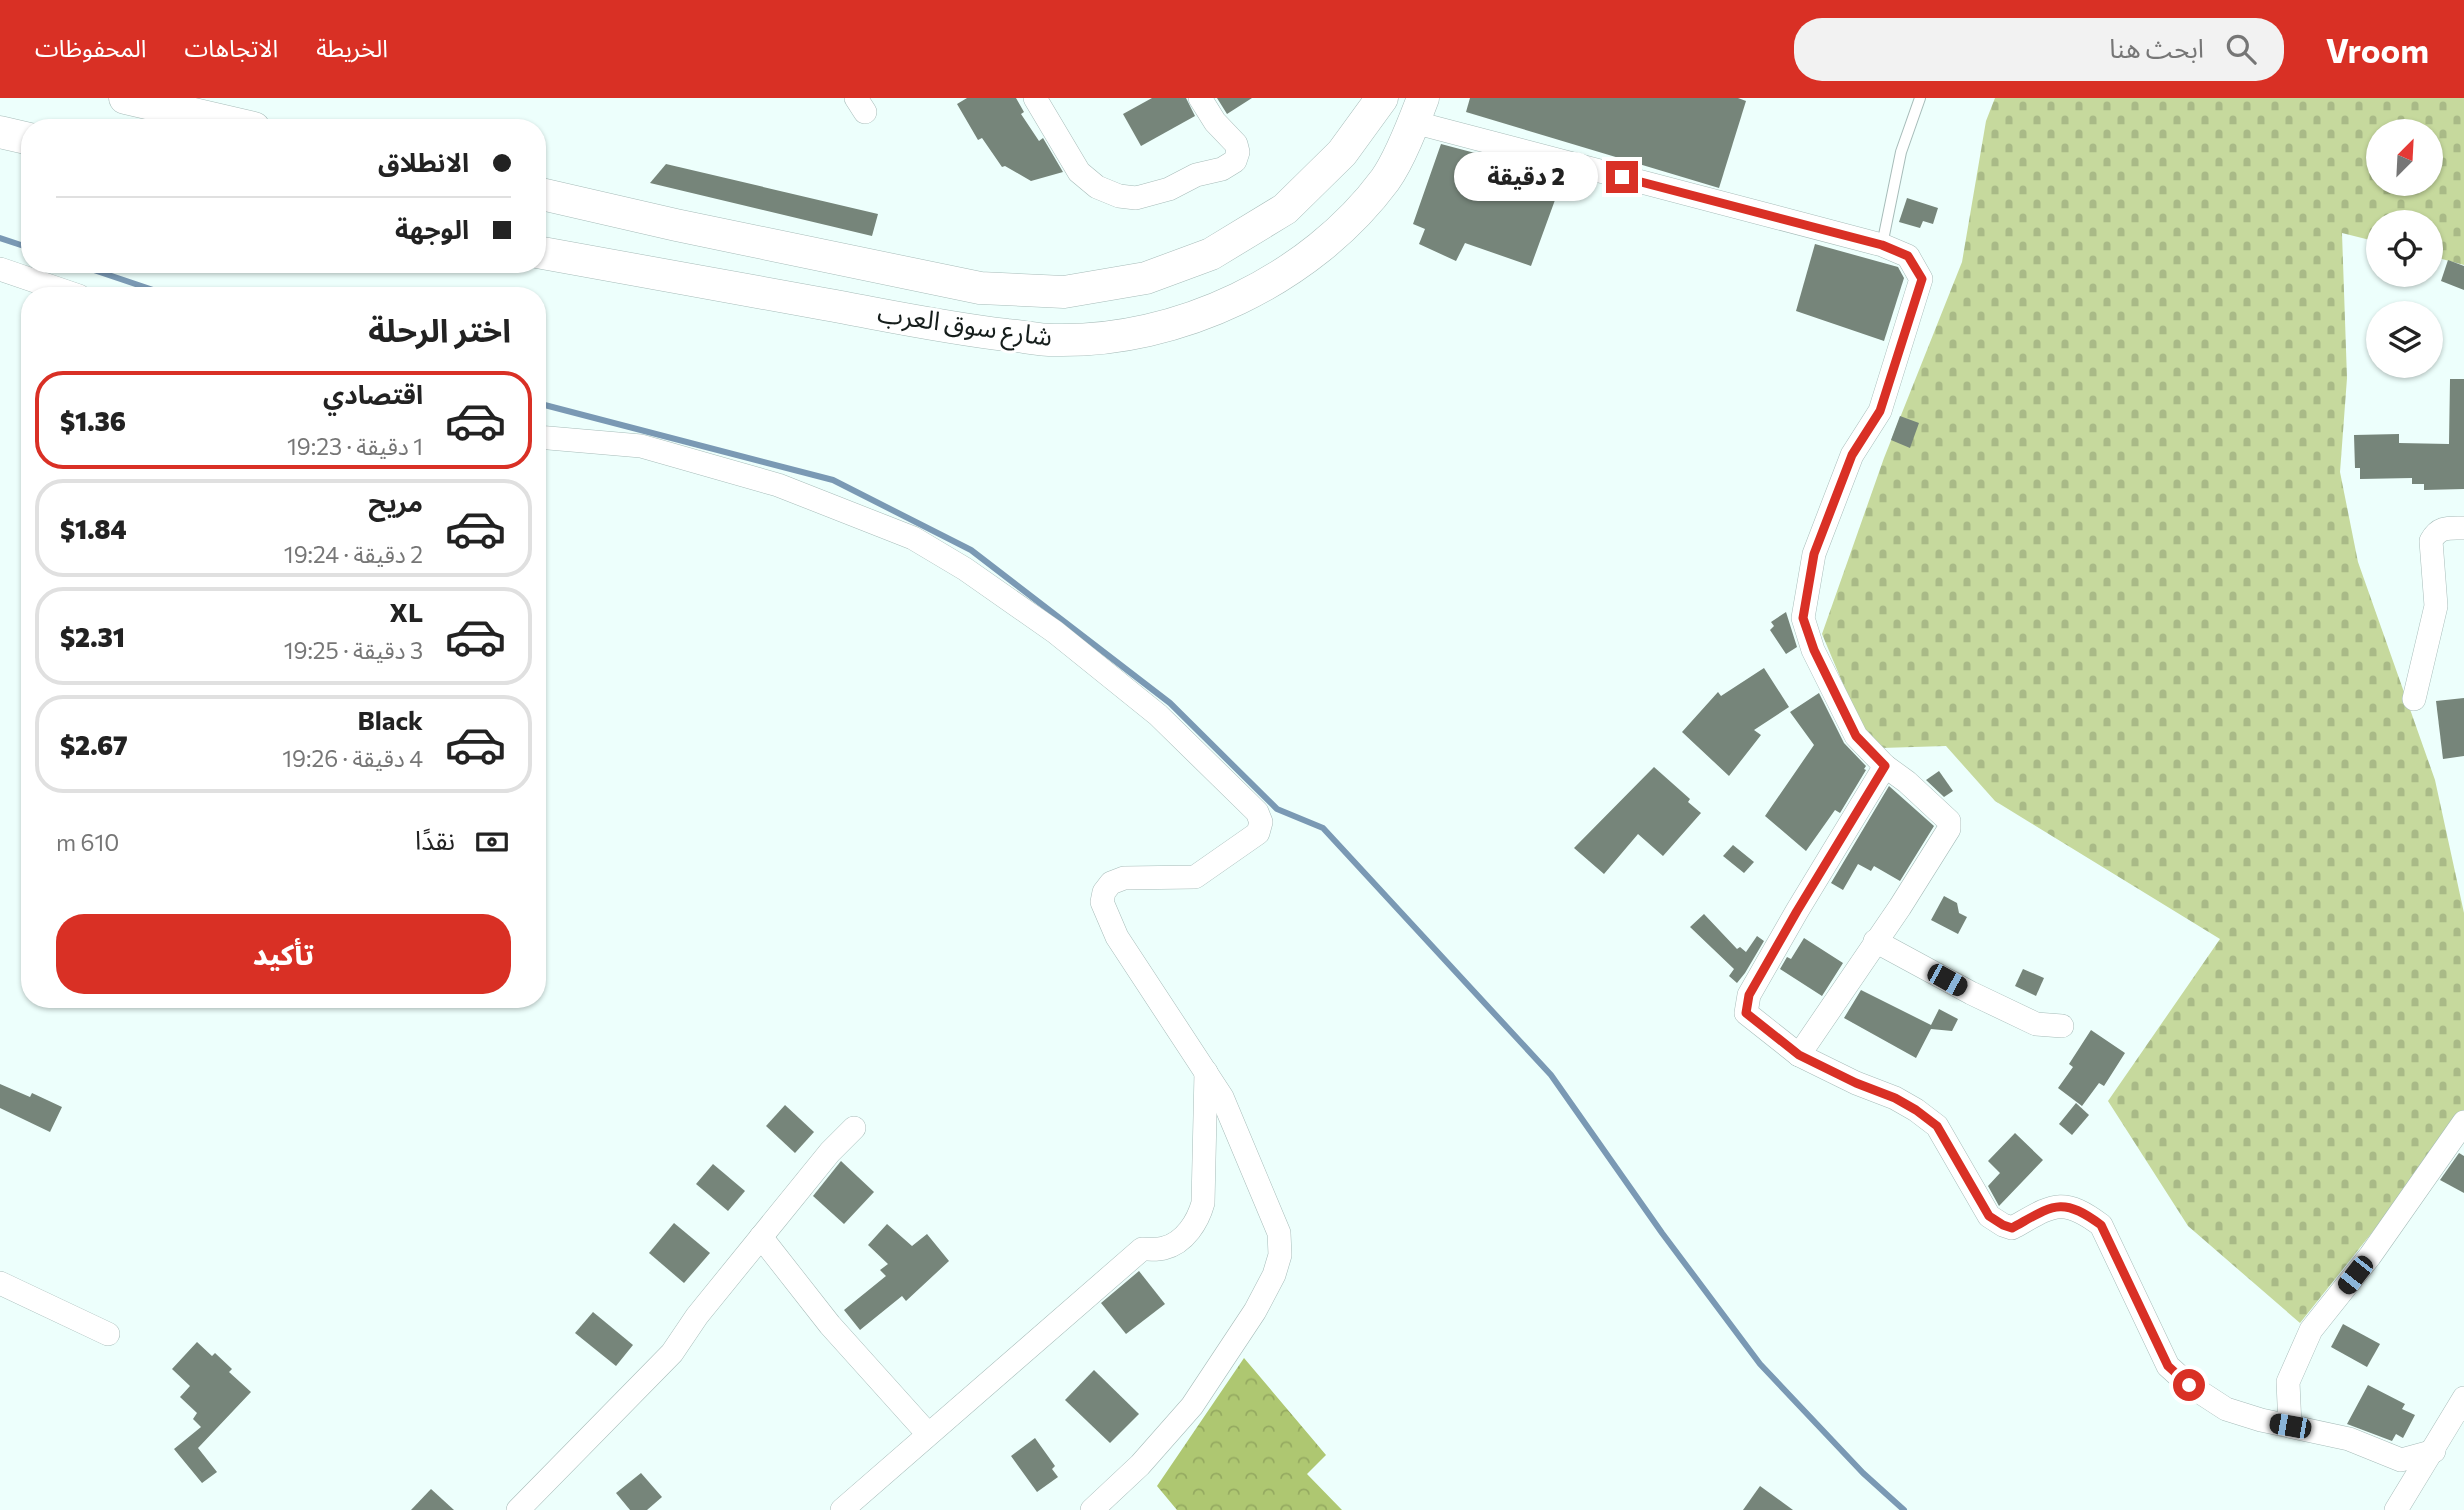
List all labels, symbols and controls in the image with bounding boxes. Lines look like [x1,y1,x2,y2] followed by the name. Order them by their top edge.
[1794,18,2284,81] search box
[2326,29,2429,70] text: Vroom
[2222,30,2260,68] icon: search
[2109,32,2204,63] text: ابحث هنا
[35,33,146,62] text: المحفوظات
[184,33,278,62] text: الاتجاهات
[316,33,388,62] text: الخريطة
[2366,119,2443,196] north arrow
[2366,119,2443,378] map controls
[378,146,469,177] text: الانطلاق
[1454,153,1598,202] callout: 2 دقيقة
[1606,161,1638,193] route end
[1487,162,1565,190] text: 2 دقيقة
[2366,210,2443,287] button: locate
[395,213,469,244] text: الوجهة
[875,296,1055,356] street label: شارع سوق العرب
[2366,301,2443,378] button: layers
[368,309,511,349] text: اختر الرحلة
[323,378,423,409] text: اقتصادي
[444,389,507,452] icon: car
[60,405,126,436] text: $1.36
[287,432,423,460] text: 1 دقيقة · 19:23
[368,486,423,517] text: مريح
[444,497,507,560] icon: car
[60,513,127,544] text: $1.84
[284,540,423,568] text: 2 دقيقة · 19:24
[389,596,423,627] text: XL
[444,605,507,668] icon: car
[60,621,125,652] text: $2.31
[284,636,423,664] text: 3 دقيقة · 19:25
[357,704,423,735] text: Black
[444,713,507,776] icon: car
[60,729,128,760] text: $2.67
[282,744,423,772] text: 4 دقيقة · 19:26
[473,823,511,861] icon: cash
[415,824,455,855] text: نقدًا
[56,828,119,856] text: 610 m
[56,914,511,994] button: تأكيد
[1924,961,1971,999] car
[2334,1252,2377,1298] car
[2173,1369,2205,1401] route start
[2268,1412,2313,1440] car

